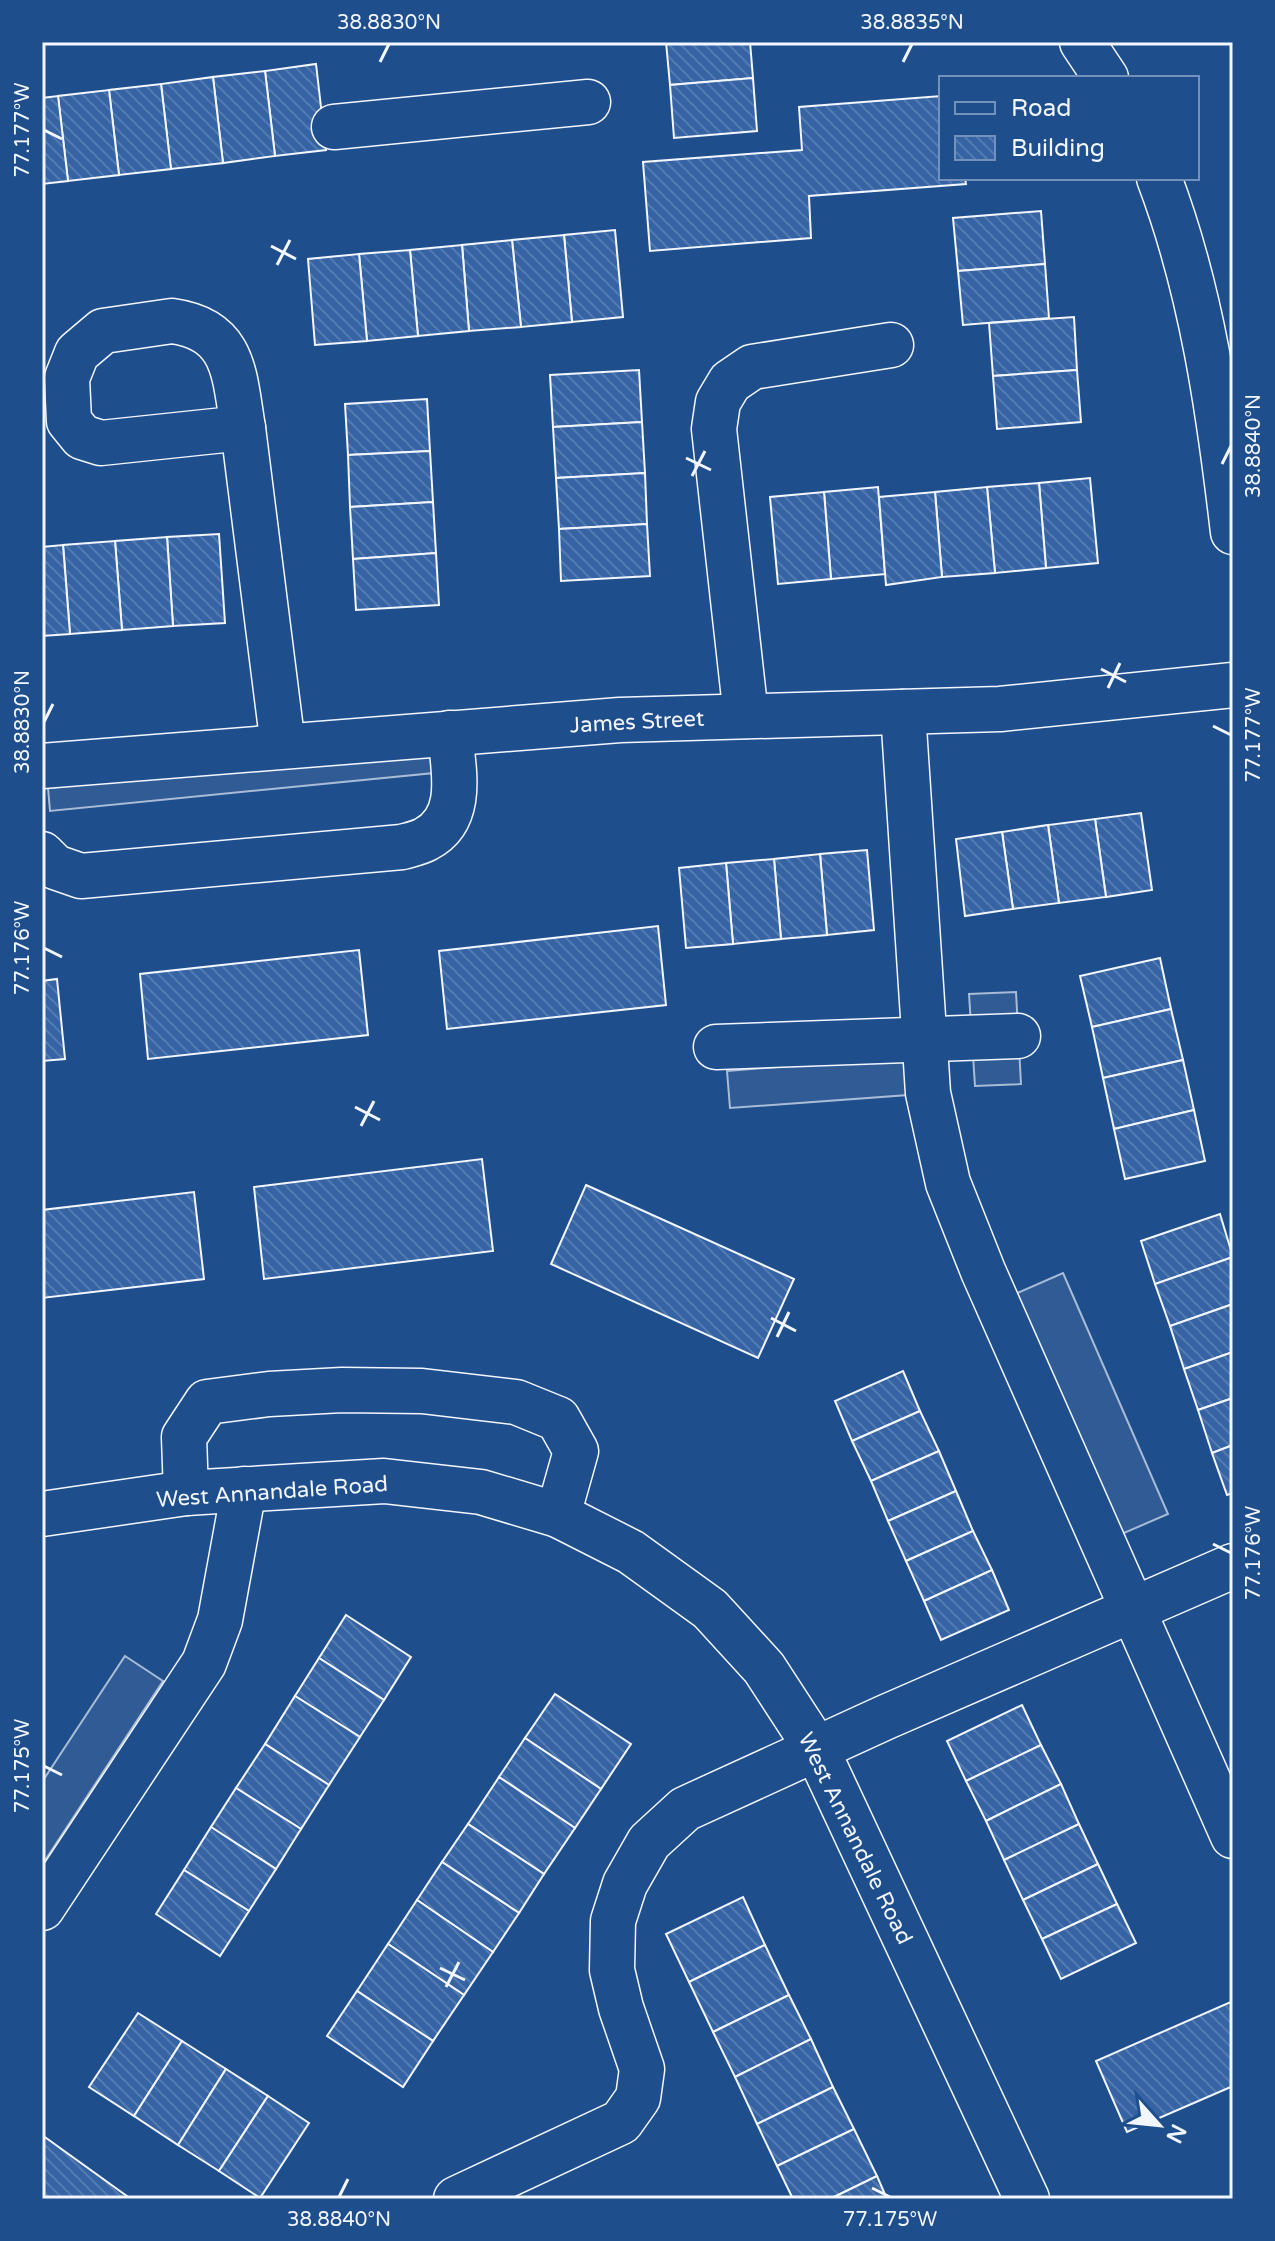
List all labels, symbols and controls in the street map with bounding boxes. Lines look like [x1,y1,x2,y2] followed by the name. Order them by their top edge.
[337,11,441,35] text: 38.8830°N
[860,11,964,35] text: 38.8835°N
[939,76,1199,180] legend
[11,82,35,178] text: 77.177°W
[1011,94,1071,123] text: Road
[1011,134,1105,163] text: Building
[1242,394,1266,498] text: 38.8840°N
[11,670,35,774] text: 38.8830°N
[1242,687,1266,783] text: 77.177°W
[569,705,705,738] street label: James Street
[11,901,35,995] text: 77.176°W
[155,1471,389,1513] street label: West Annandale Road
[1242,1506,1266,1600] text: 77.176°W
[11,1719,35,1813] text: 77.175°W
[792,1728,918,1949] street label: West Annandale Road
[1119,2085,1199,2165] north arrow
[1160,2120,1192,2147] text: N
[287,2208,391,2232] text: 38.8840°N
[843,2208,937,2232] text: 77.175°W

